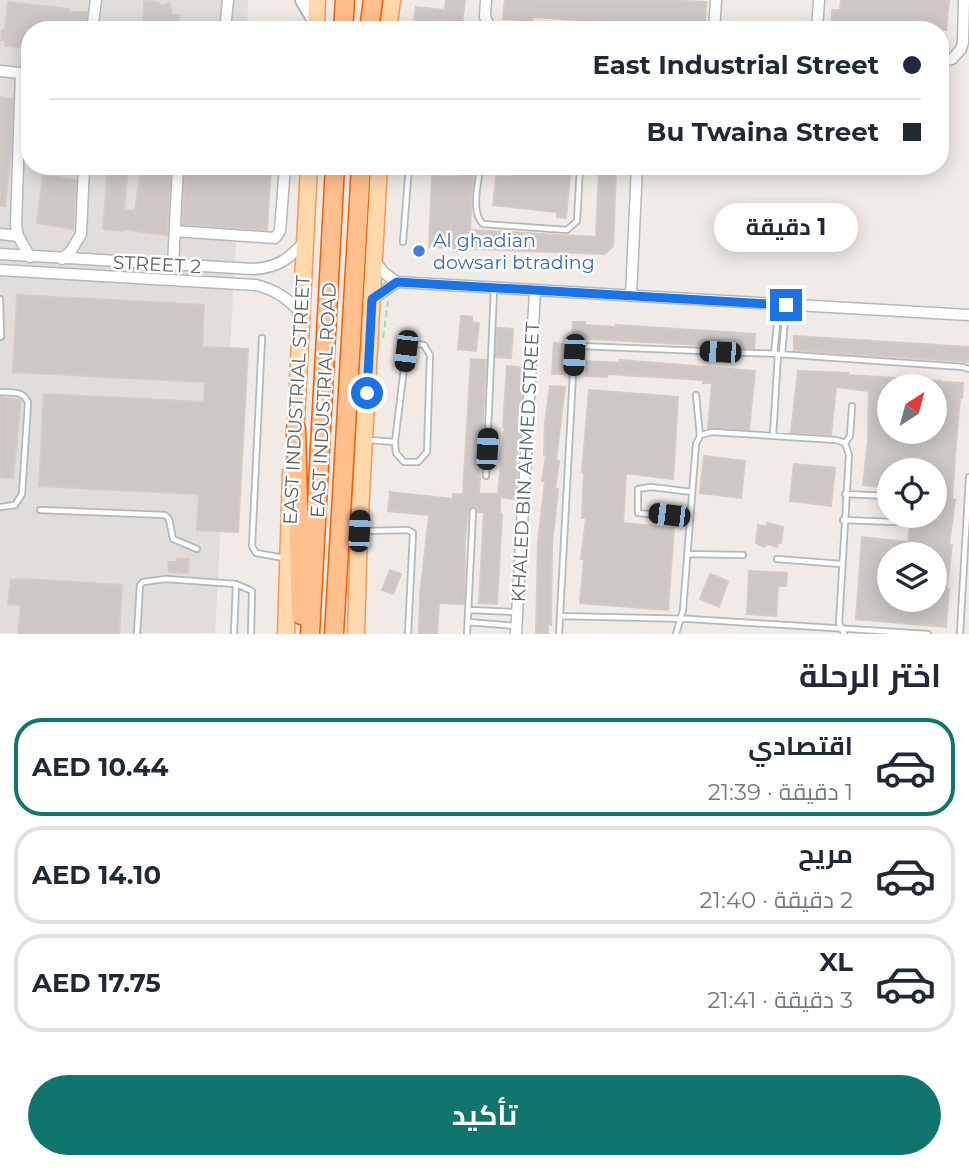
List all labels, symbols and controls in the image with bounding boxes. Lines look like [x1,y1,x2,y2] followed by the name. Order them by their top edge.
[592,49,879,81] text: East Industrial Street
[647,116,879,148] text: Bu Twaina Street
[714,204,858,252] callout: 1 دقيقة
[746,213,826,241] text: 1 دقيقة
[433,229,595,274] place label: Al ghadian dowsari btrading
[411,243,427,259] marker: Al ghadian dowsari btrading
[112,251,202,278] street label: STREET 2
[278,275,315,525] street label: EAST INDUSTRIAL STREET
[306,282,341,519] street label: EAST INDUSTRIAL ROAD
[770,289,802,321] route end
[507,321,544,603] street label: KHALED BIN AHMED STREET
[394,329,419,373] car
[563,333,586,377] car
[699,340,742,364] car
[877,374,947,444] north arrow
[877,374,947,612] map controls
[351,377,383,409] route start
[476,427,499,471] car
[877,458,947,528] button: locate
[647,502,692,528] car
[348,509,371,553] car
[877,542,947,612] button: layers
[799,656,941,695] text: اختر الرحلة
[748,730,853,762] text: اقتصادي
[874,736,937,799] icon: car
[32,751,168,783] text: AED 10.44
[708,778,853,806] text: 1 دقيقة · 21:39
[798,838,853,870] text: مريح
[874,844,937,907] icon: car
[32,859,161,891] text: AED 14.10
[700,886,853,914] text: 2 دقيقة · 21:40
[819,946,853,978] text: XL
[874,952,937,1015] icon: car
[32,967,161,999] text: AED 17.75
[707,986,853,1014] text: 3 دقيقة · 21:41
[28,1075,941,1155] button: تأكيد

